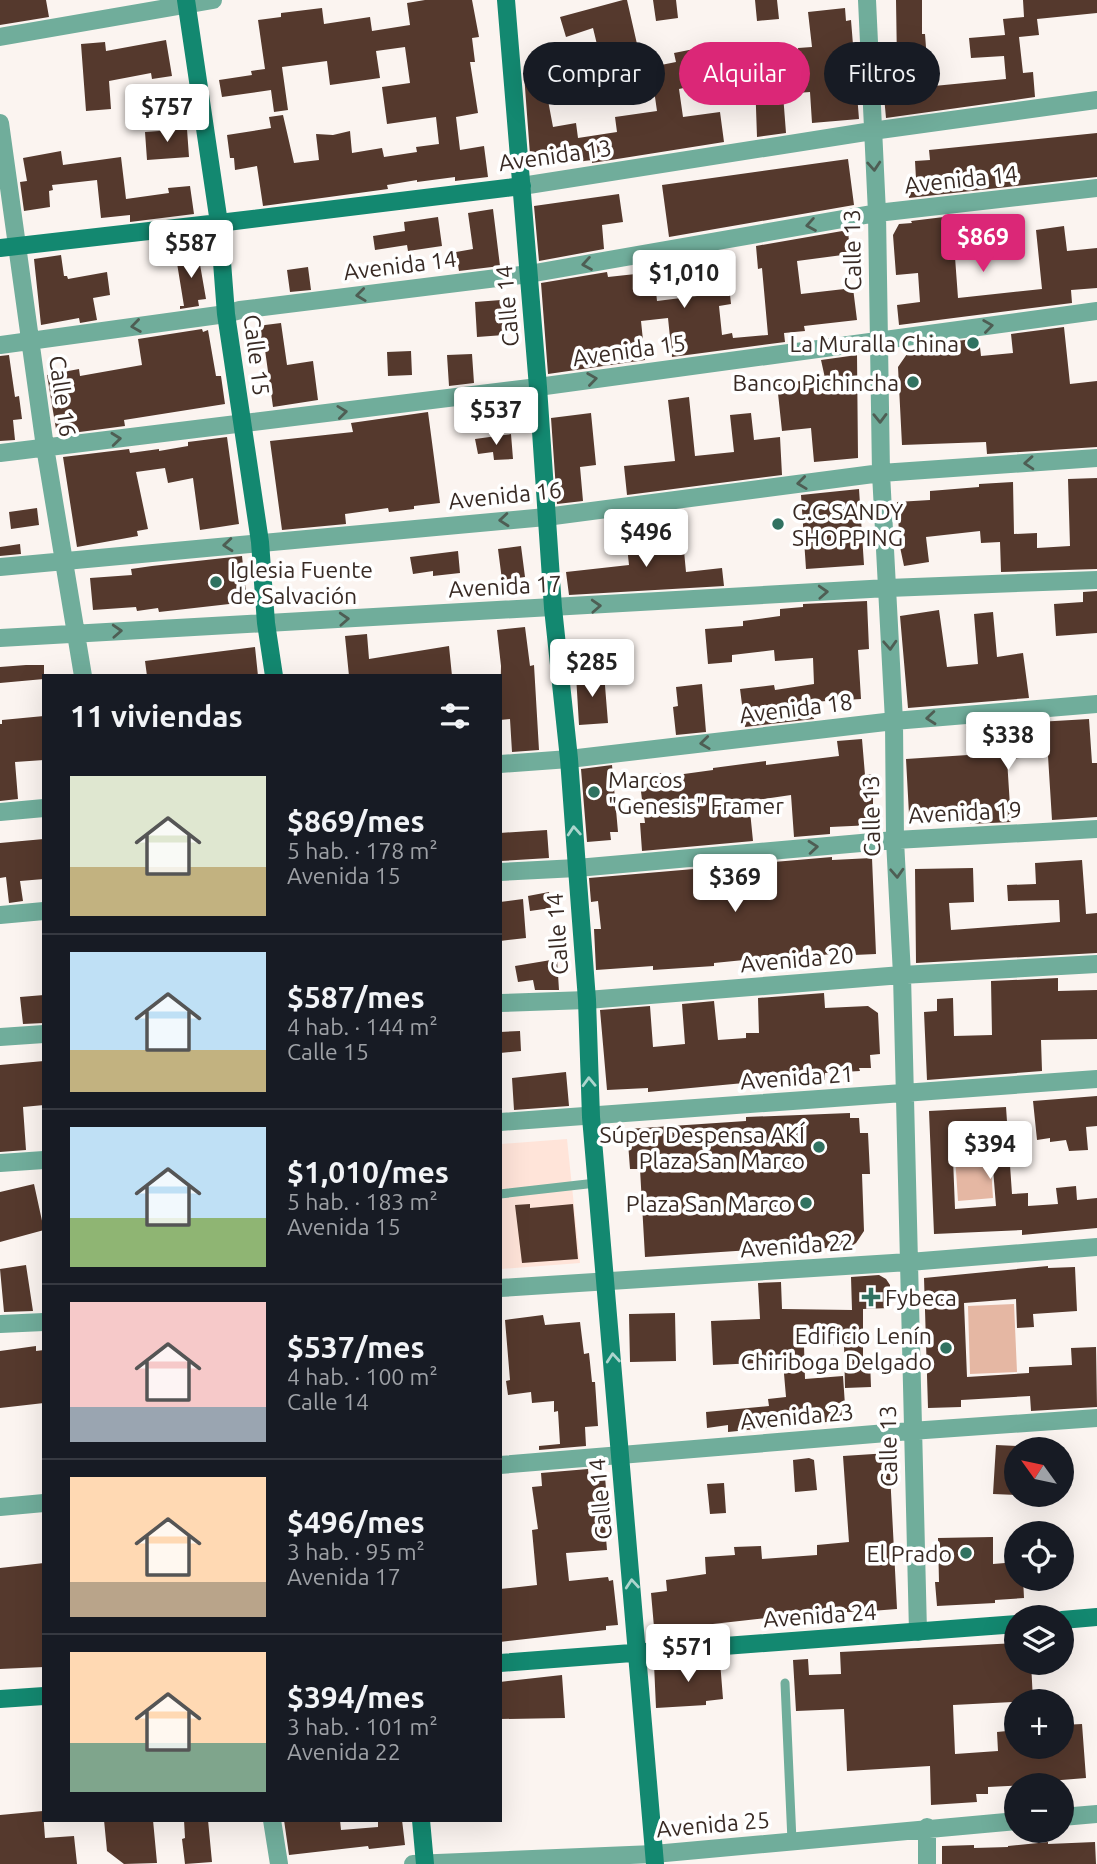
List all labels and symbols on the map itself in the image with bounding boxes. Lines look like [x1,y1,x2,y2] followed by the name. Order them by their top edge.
[126,85,208,144] pin: $757
[497,135,613,175] street label: Avenida 13
[866,161,881,172] one-way arrow
[903,161,1019,197] street label: Avenida 14
[839,209,865,291] street label: Calle 13
[942,215,1024,274] pin: $869
[805,217,817,232] one-way arrow
[150,220,232,280] pin: $587
[342,246,458,284] street label: Avenida 14
[627,250,741,310] pin: $1,010
[581,256,592,271] one-way arrow
[491,264,523,348] street label: Calle 14
[355,287,367,302] one-way arrow
[240,313,274,397] street label: Calle 15
[982,318,993,333] one-way arrow
[130,319,142,334] one-way arrow
[571,330,687,370] street label: Avenida 15
[790,331,959,356] place label: La Muralla China
[965,335,981,351] marker: La Muralla China
[45,354,81,438] street label: Calle 16
[733,370,899,395] place label: Banco Pichincha
[586,372,598,387] one-way arrow
[905,374,921,390] marker: Banco Pichincha
[455,388,537,447] pin: $537
[336,404,348,419] one-way arrow
[872,413,887,424] one-way arrow
[111,431,122,446] one-way arrow
[1023,455,1034,470] one-way arrow
[797,476,808,491] one-way arrow
[447,477,563,513] street label: Avenida 16
[792,499,904,550] place label: C.C SANDY SHOPPING
[605,510,687,569] pin: $496
[498,513,510,528] one-way arrow
[770,516,786,532] marker: C.C SANDY SHOPPING
[223,537,234,552] one-way arrow
[230,557,373,608] place label: Iglesia Fuente de Salvación
[448,571,562,601] street label: Avenida 17
[208,574,224,590] marker: Iglesia Fuente de Salvación
[818,585,829,600] one-way arrow
[591,598,602,613] one-way arrow
[339,611,350,626] one-way arrow
[112,623,123,638] one-way arrow
[551,640,633,699] pin: $285
[883,640,898,651] one-way arrow
[738,689,854,727] street label: Avenida 18
[926,710,937,725] one-way arrow
[967,712,1049,772] pin: $338
[699,736,711,751] one-way arrow
[608,767,784,818] place label: Marcos "Genesis" Framer
[858,775,884,857] street label: Calle 13
[586,784,602,800] marker: Marcos "Genesis" Framer
[908,797,1022,827] street label: Avenida 19
[567,825,582,836] one-way arrow
[808,840,819,855] one-way arrow
[694,855,776,914] pin: $369
[889,867,904,878] one-way arrow
[542,892,572,976] street label: Calle 14
[739,942,855,976] street label: Avenida 20
[739,1061,855,1093] street label: Avenida 21
[582,1076,597,1087] one-way arrow
[600,1121,806,1173] place label: Súper Despensa AKÍ Plaza San Marco
[949,1122,1031,1181] pin: $394
[811,1139,827,1155] marker: Súper Despensa AKÍ Plaza San Marco
[626,1191,792,1216] place label: Plaza San Marco
[798,1195,814,1211] marker: Plaza San Marco
[739,1229,855,1261] street label: Avenida 22
[885,1285,957,1310] place label: Fybeca
[863,1289,879,1305] marker: Fybeca
[741,1323,932,1374] place label: Edificio Lenín Chiriboga Delgado
[938,1340,954,1356] marker: Edificio Lenín Chiriboga Delgado
[606,1352,621,1363] one-way arrow
[739,1399,855,1433] street label: Avenida 23
[875,1405,901,1487] street label: Calle 13
[1004,1437,1074,1507] north arrow
[584,1457,616,1541] street label: Calle 14
[867,1541,952,1566] place label: El Prado
[958,1545,974,1561] marker: El Prado
[625,1579,640,1590] one-way arrow
[762,1599,878,1631] street label: Avenida 24
[647,1624,729,1684] pin: $571
[655,1807,771,1841] street label: Avenida 25

